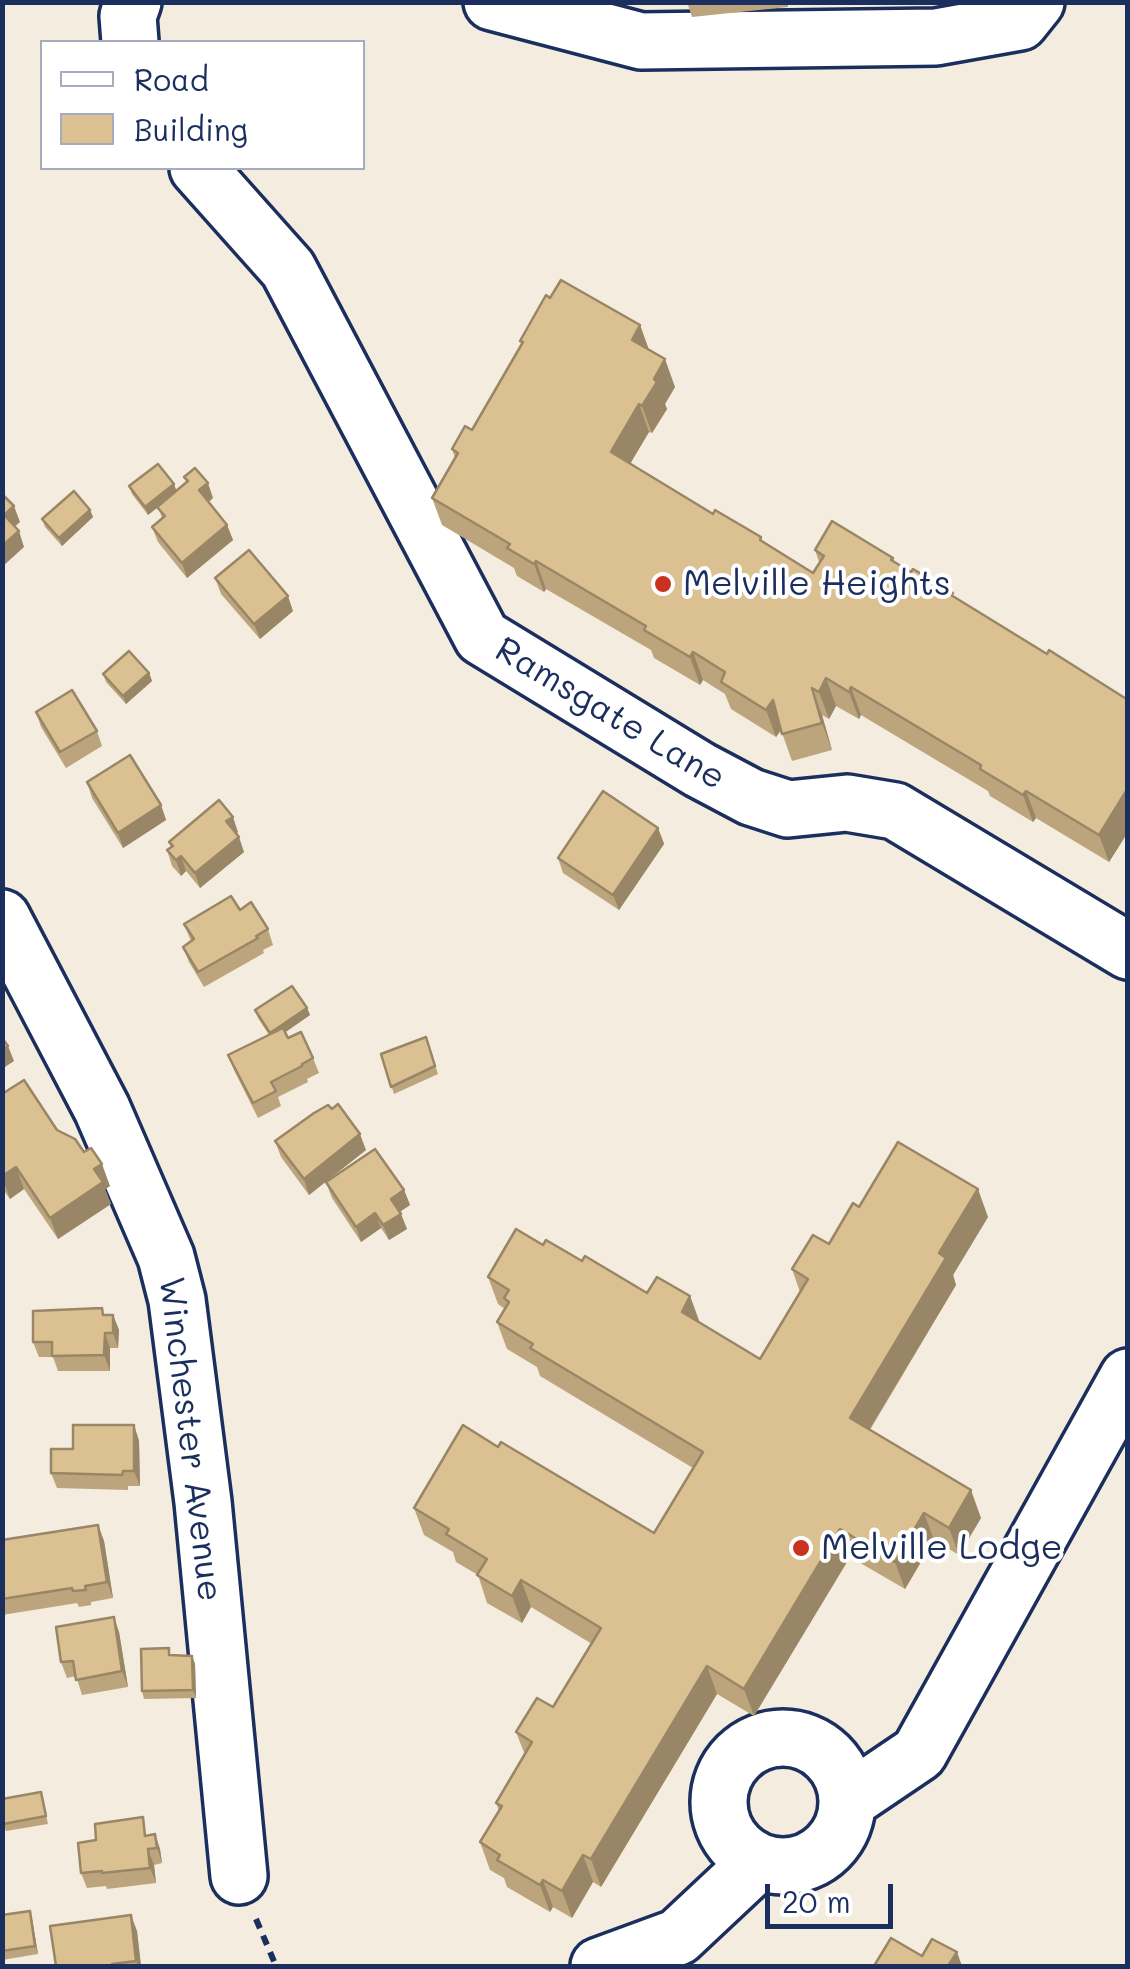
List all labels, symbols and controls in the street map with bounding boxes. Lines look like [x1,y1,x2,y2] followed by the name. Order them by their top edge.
[40,40,365,170] legend
[134,59,209,99] text: Road
[134,109,248,149] text: Building
[683,563,951,605] place label: Melville Heights
[652,573,674,595] marker: Melville Heights
[487,629,733,799] street label: Ramsgate Lane
[149,1274,231,1604] street label: Winchester Avenue
[821,1527,1062,1569] place label: Melville Lodge
[790,1537,812,1559] marker: Melville Lodge
[770,1864,898,1926] scale bar
[782,1881,851,1921] text: 20 m

